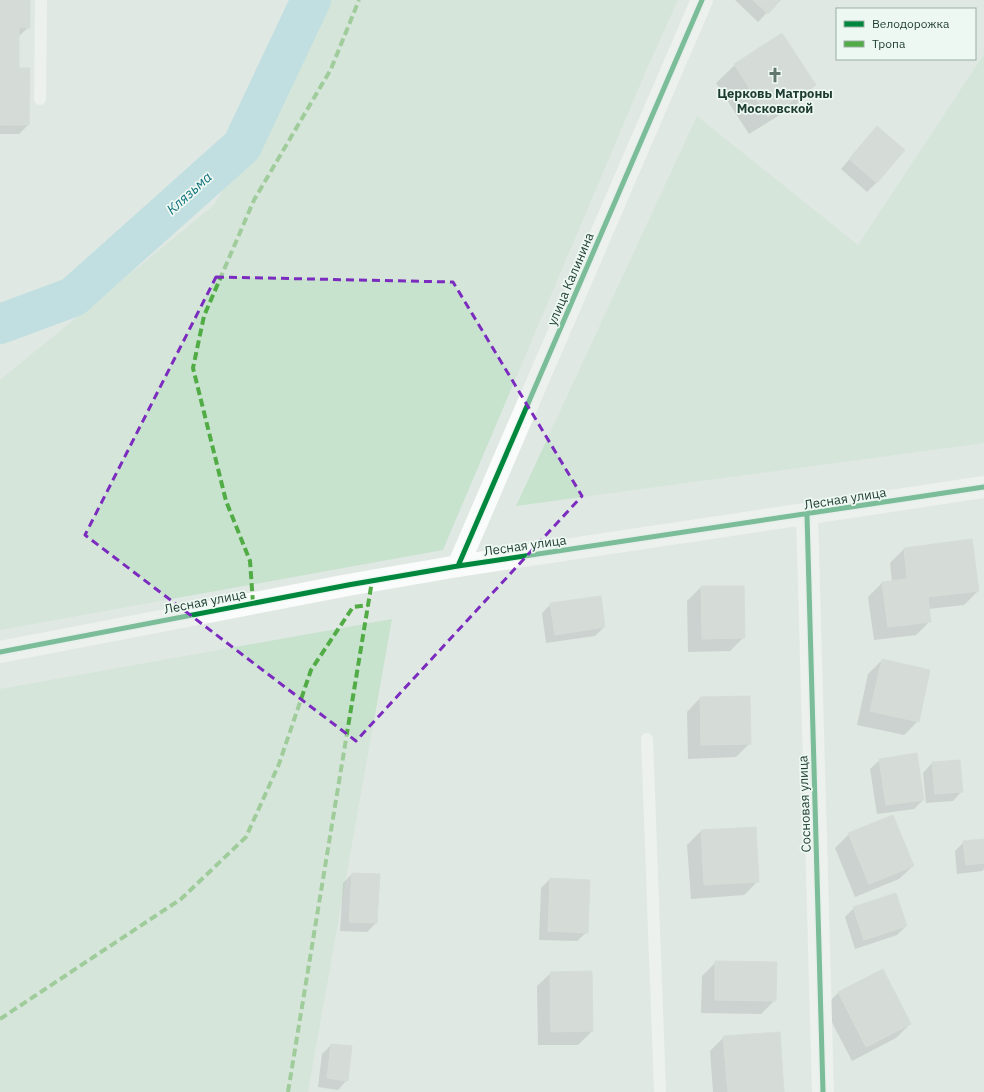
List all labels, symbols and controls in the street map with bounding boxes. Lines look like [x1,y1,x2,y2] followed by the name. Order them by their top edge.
[836,8,976,60] legend
[872,16,950,31] text: Велодорожка
[872,36,906,51] text: Тропа
[766,66,784,84] church icon: Церковь Матроны Московской
[717,85,833,117] place label: Церковь Матроны Московской
[163,168,215,218] water label: Клязьма
[543,230,598,328] street label: улица Калинина
[803,484,888,513] street label: Лесная улица
[483,531,567,560] street label: Лесная улица
[163,585,248,618] street label: Лесная улица
[794,755,815,853] street label: Сосновая улица

